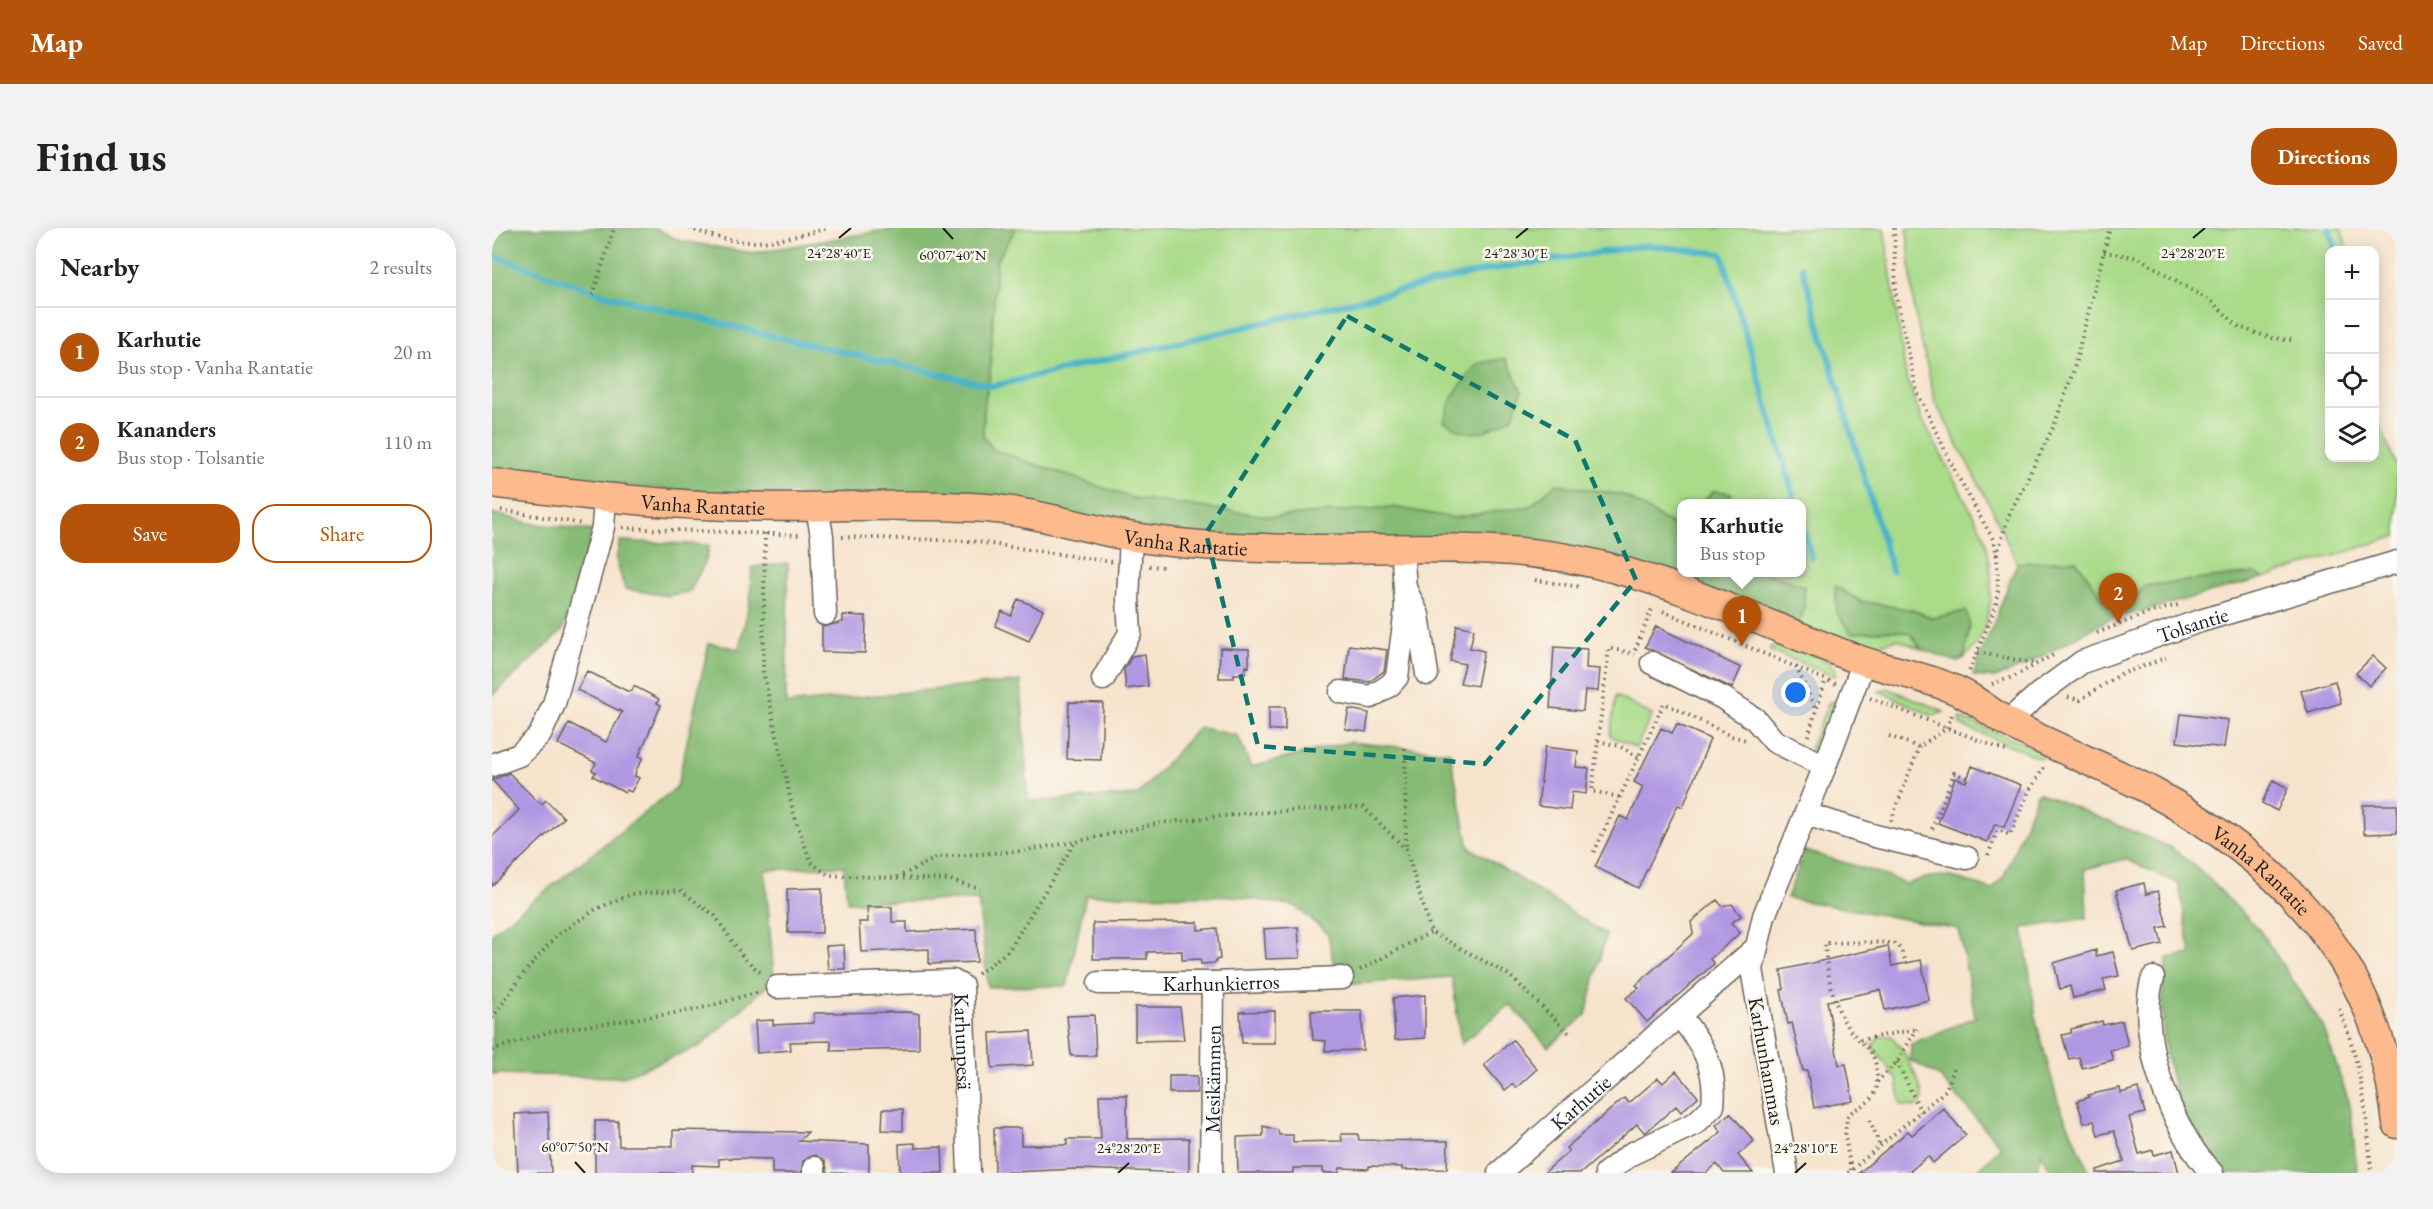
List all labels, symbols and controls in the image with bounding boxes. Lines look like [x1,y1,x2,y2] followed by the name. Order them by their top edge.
[30,24,83,60] text: Map
[2170,29,2207,56] text: Map
[2240,29,2325,56] text: Directions
[2358,29,2403,56] text: Saved
[2251,128,2397,185] button: Directions
[36,129,167,184] text: Find us
[807,243,872,262] text: 24°28'40"E
[1484,243,1549,262] text: 24°28'30"E
[2161,243,2226,262] text: 24°28'20"E
[919,245,987,264] text: 60°07'40"N
[2325,246,2379,462] map controls
[2325,246,2379,300] button: +
[60,250,140,284] text: Nearby
[369,254,432,280] text: 2 results
[2325,300,2379,354] button: −
[117,325,201,354] text: Karhutie
[74,339,85,365] text: 1
[393,339,432,365] text: 20 m
[117,354,313,380] text: Bus stop · Vanha Rantatie
[2325,354,2379,408] button: locate
[2325,408,2379,462] button: layers
[117,415,216,444] text: Kananders
[74,429,85,455] text: 2
[384,429,432,455] text: 110 m
[117,444,264,470] text: Bus stop · Tolsantie
[640,487,765,520] street label: Vanha Rantatie
[1677,499,1806,577] popup
[60,504,240,563] button: Save
[252,504,432,563] button: Share
[1700,511,1783,540] text: Karhutie
[1121,522,1248,561] street label: Vanha Rantatie
[1700,540,1765,566] text: Bus stop
[2098,574,2138,623] pin: 2
[1722,596,1762,646] pin: 1
[2153,600,2231,648] street label: Tolsantie
[1781,678,1810,707] your location
[2207,819,2318,920] street label: Vanha Rantatie
[1162,967,1280,997] street label: Karhunkierros
[949,993,979,1091] street label: Karhunpesä
[1742,995,1792,1127] street label: Karhunhammas
[1198,1024,1226,1134] street label: Mesikämmen
[1544,1068,1616,1136] street label: Karhutie
[541,1137,609,1156] text: 60°07'50"N
[1097,1138,1162,1157] text: 24°28'20"E
[1774,1138,1839,1157] text: 24°28'10"E

